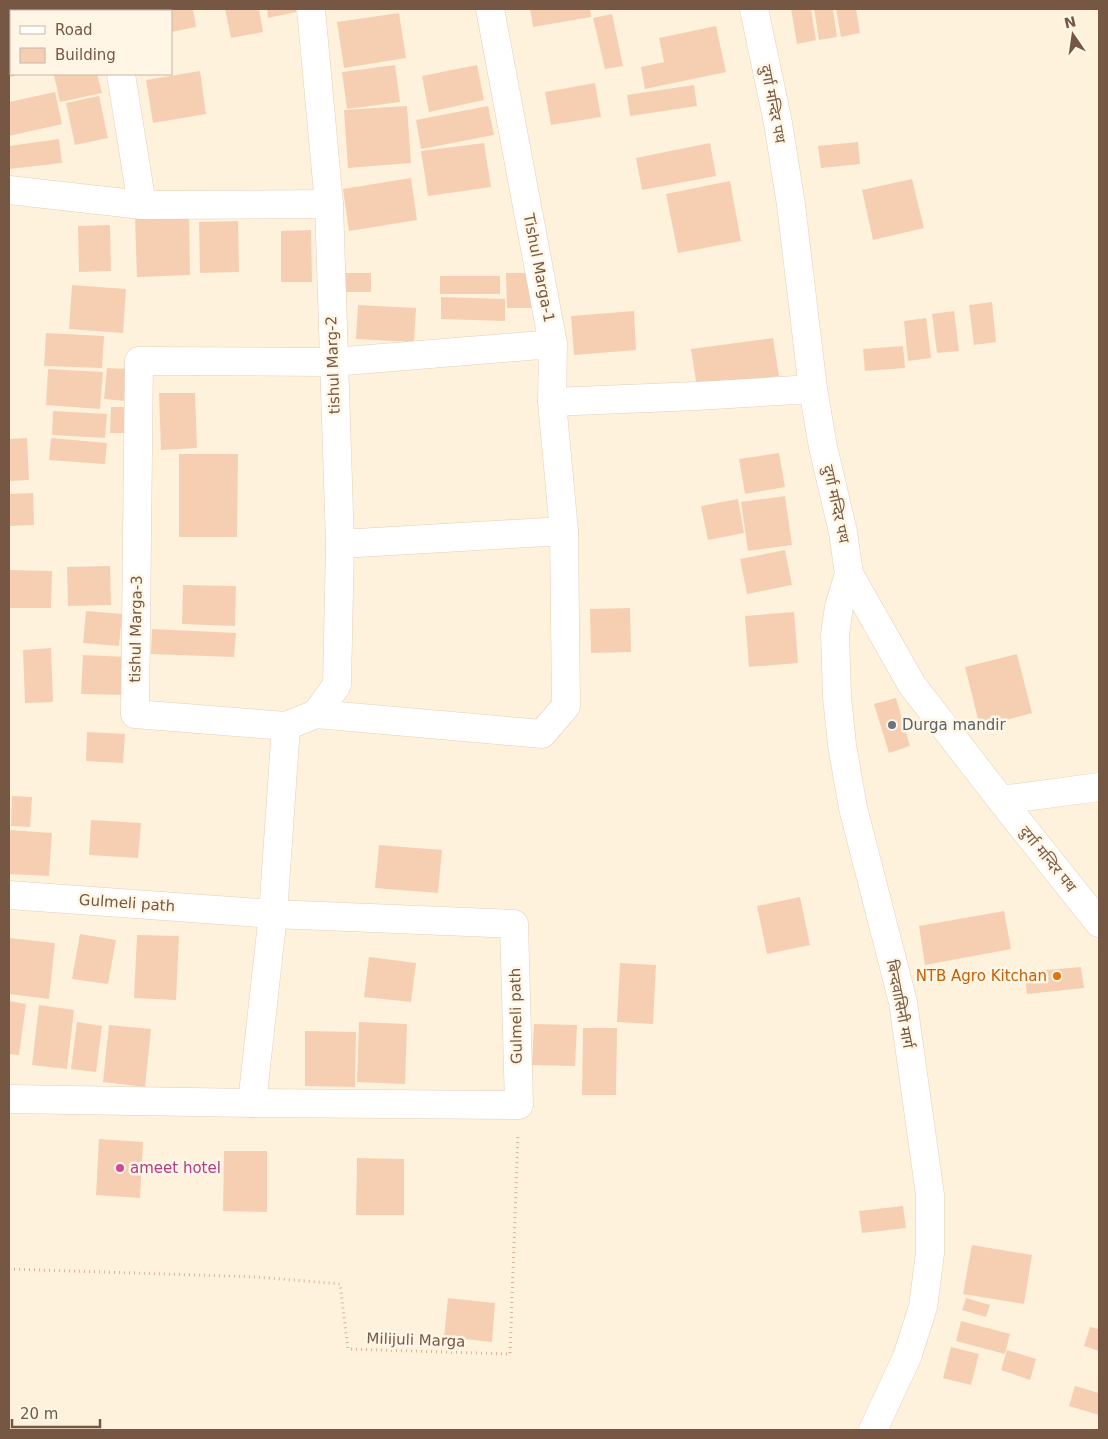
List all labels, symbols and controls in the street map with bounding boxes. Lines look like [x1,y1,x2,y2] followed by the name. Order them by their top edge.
[10,10,172,75] legend
[1048,10,1098,60] north arrow
[1063,13,1078,31] text: N
[55,21,93,39] text: Road
[55,46,116,64] text: Building
[756,63,790,145] street label: दुर्गा मन्दिर पथ
[519,211,558,324] street label: Tishul Marga-1
[322,316,344,414] street label: tishul Marg-2
[818,463,853,545] street label: दुर्गा मन्दिर पथ
[126,575,146,683] street label: tishul Marga-3
[902,716,1006,734] place label: Durga mandir
[886,719,898,731] marker: Durga mandir
[1015,822,1080,897] street label: दुर्गा मन्दिर पथ
[78,891,176,915] street label: Gulmeli path
[883,958,918,1051] street label: बिन्दवासिनी मार्ग
[916,967,1047,985] place label: NTB Agro Kitchan
[506,968,526,1064] street label: Gulmeli path
[1051,970,1063,982] marker: NTB Agro Kitchan
[130,1159,221,1177] place label: ameet hotel
[114,1162,126,1174] marker: ameet hotel
[366,1329,466,1351] street label: Milijuli Marga
[12,1396,100,1428] scale bar
[20,1405,58,1423] text: 20 m

